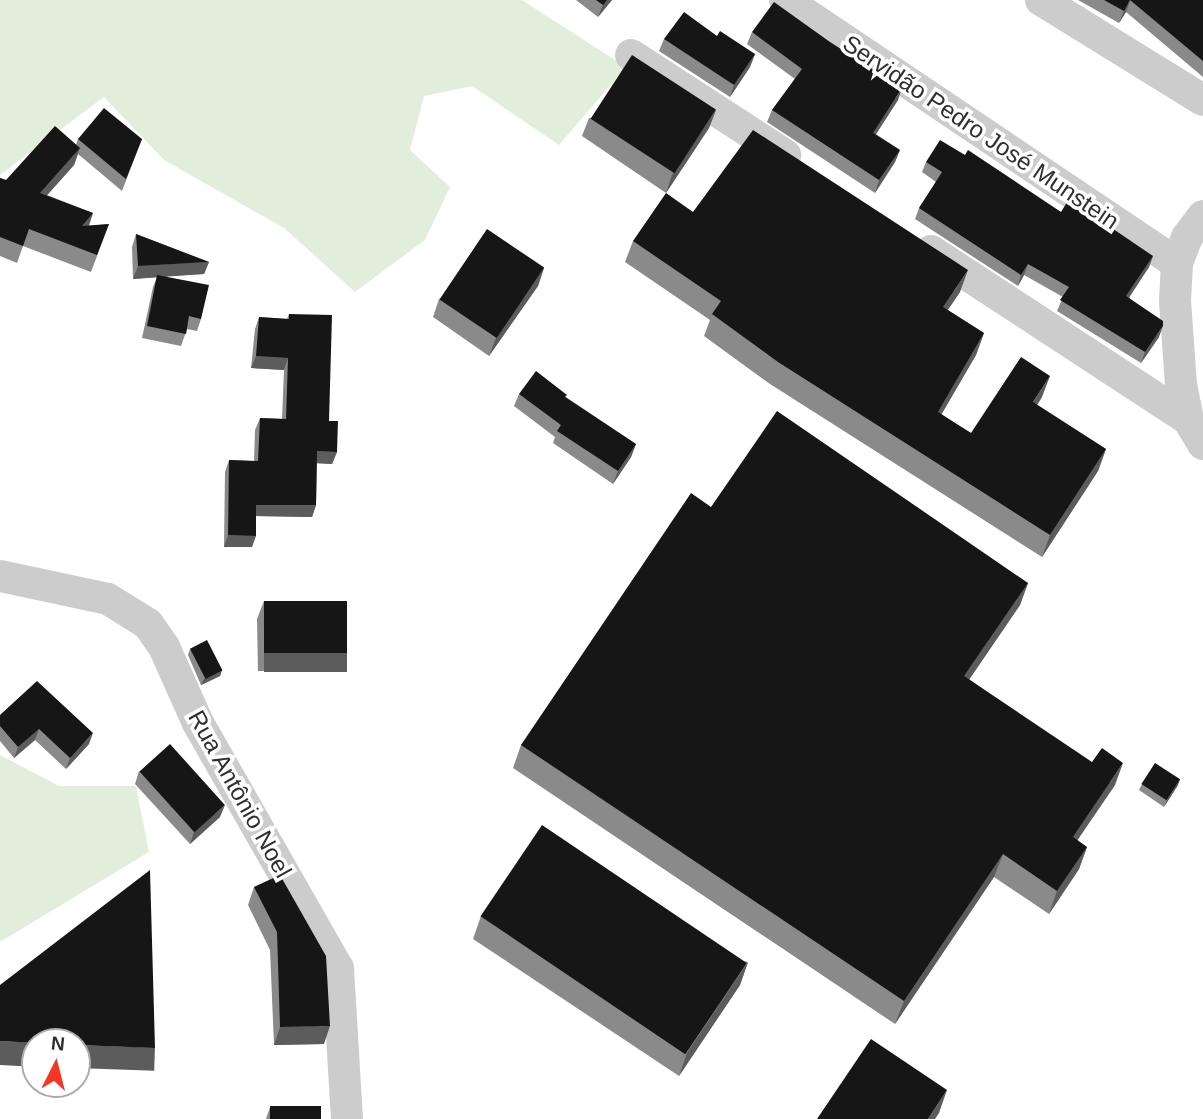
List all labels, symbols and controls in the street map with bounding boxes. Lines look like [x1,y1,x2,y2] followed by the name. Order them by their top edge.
[837,29,1125,235] street label: Servidão Pedro José Munstein
[182,705,298,883] street label: Rua Antônio Noel
[21,1028,91,1098] north arrow
[50,1032,66,1055] text: N

